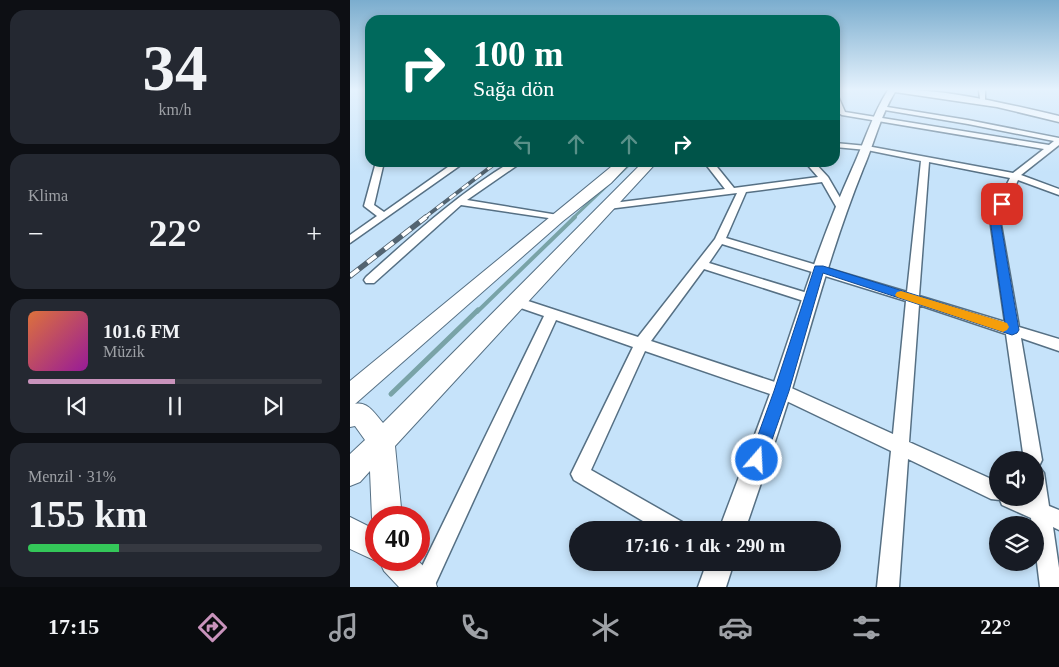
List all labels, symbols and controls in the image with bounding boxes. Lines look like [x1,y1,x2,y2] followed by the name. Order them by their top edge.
[143,32,208,104] text: 34
[390,35,455,100] icon: right
[473,35,563,74] text: 100 m
[473,76,554,101] text: Sağa dön
[159,101,191,118] text: km/h
[509,130,537,158] icon: left
[562,130,590,158] icon: ahead
[615,130,643,158] icon: ahead
[668,130,696,158] icon: right
[981,183,1023,225] pin
[28,187,68,204] text: Klima
[988,190,1016,218] icon: arrive
[148,212,202,254] text: 22°
[28,218,44,249] text: −
[306,218,322,249] text: +
[103,321,180,342] text: 101.6 FM
[103,343,145,360] text: Müzik
[63,392,91,420] icon: previous
[161,392,189,420] icon: pause
[259,392,287,420] icon: next
[730,433,782,485] position arrow
[989,451,1044,571] map controls
[989,451,1044,506] button: sound
[28,468,116,485] text: Menzil · 31%
[28,493,147,535] text: 155 km
[365,506,430,571] speed limit sign: 40
[989,516,1044,571] button: layers
[625,535,785,556] text: 17:16 · 1 dk · 290 m
[195,610,230,645] icon: directions
[326,610,361,645] icon: music
[457,610,492,645] icon: phone
[588,610,623,645] icon: climate
[718,610,753,645] icon: car
[849,610,884,645] icon: filters
[48,614,99,639] text: 17:15
[980,614,1011,639] text: 22°

